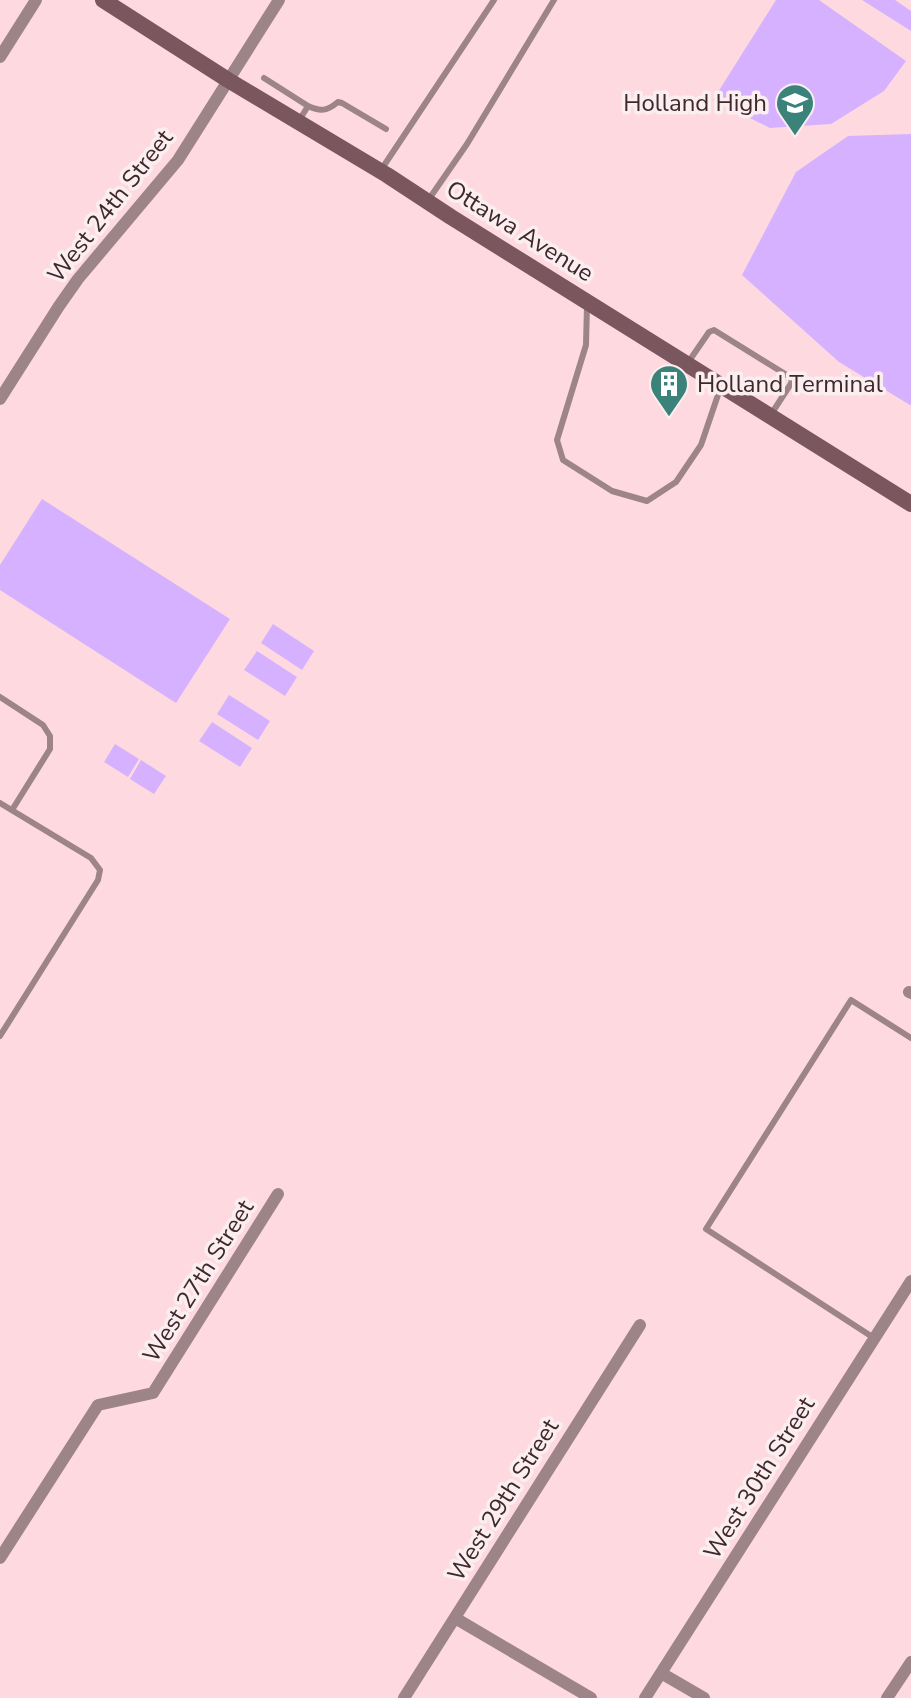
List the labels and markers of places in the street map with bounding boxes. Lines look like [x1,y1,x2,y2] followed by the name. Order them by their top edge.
[774,82,816,137] school or university icon: Holland High
[623,87,767,119] place label: Holland High
[648,363,690,418] building icon: Holland Terminal
[697,368,883,400] place label: Holland Terminal

